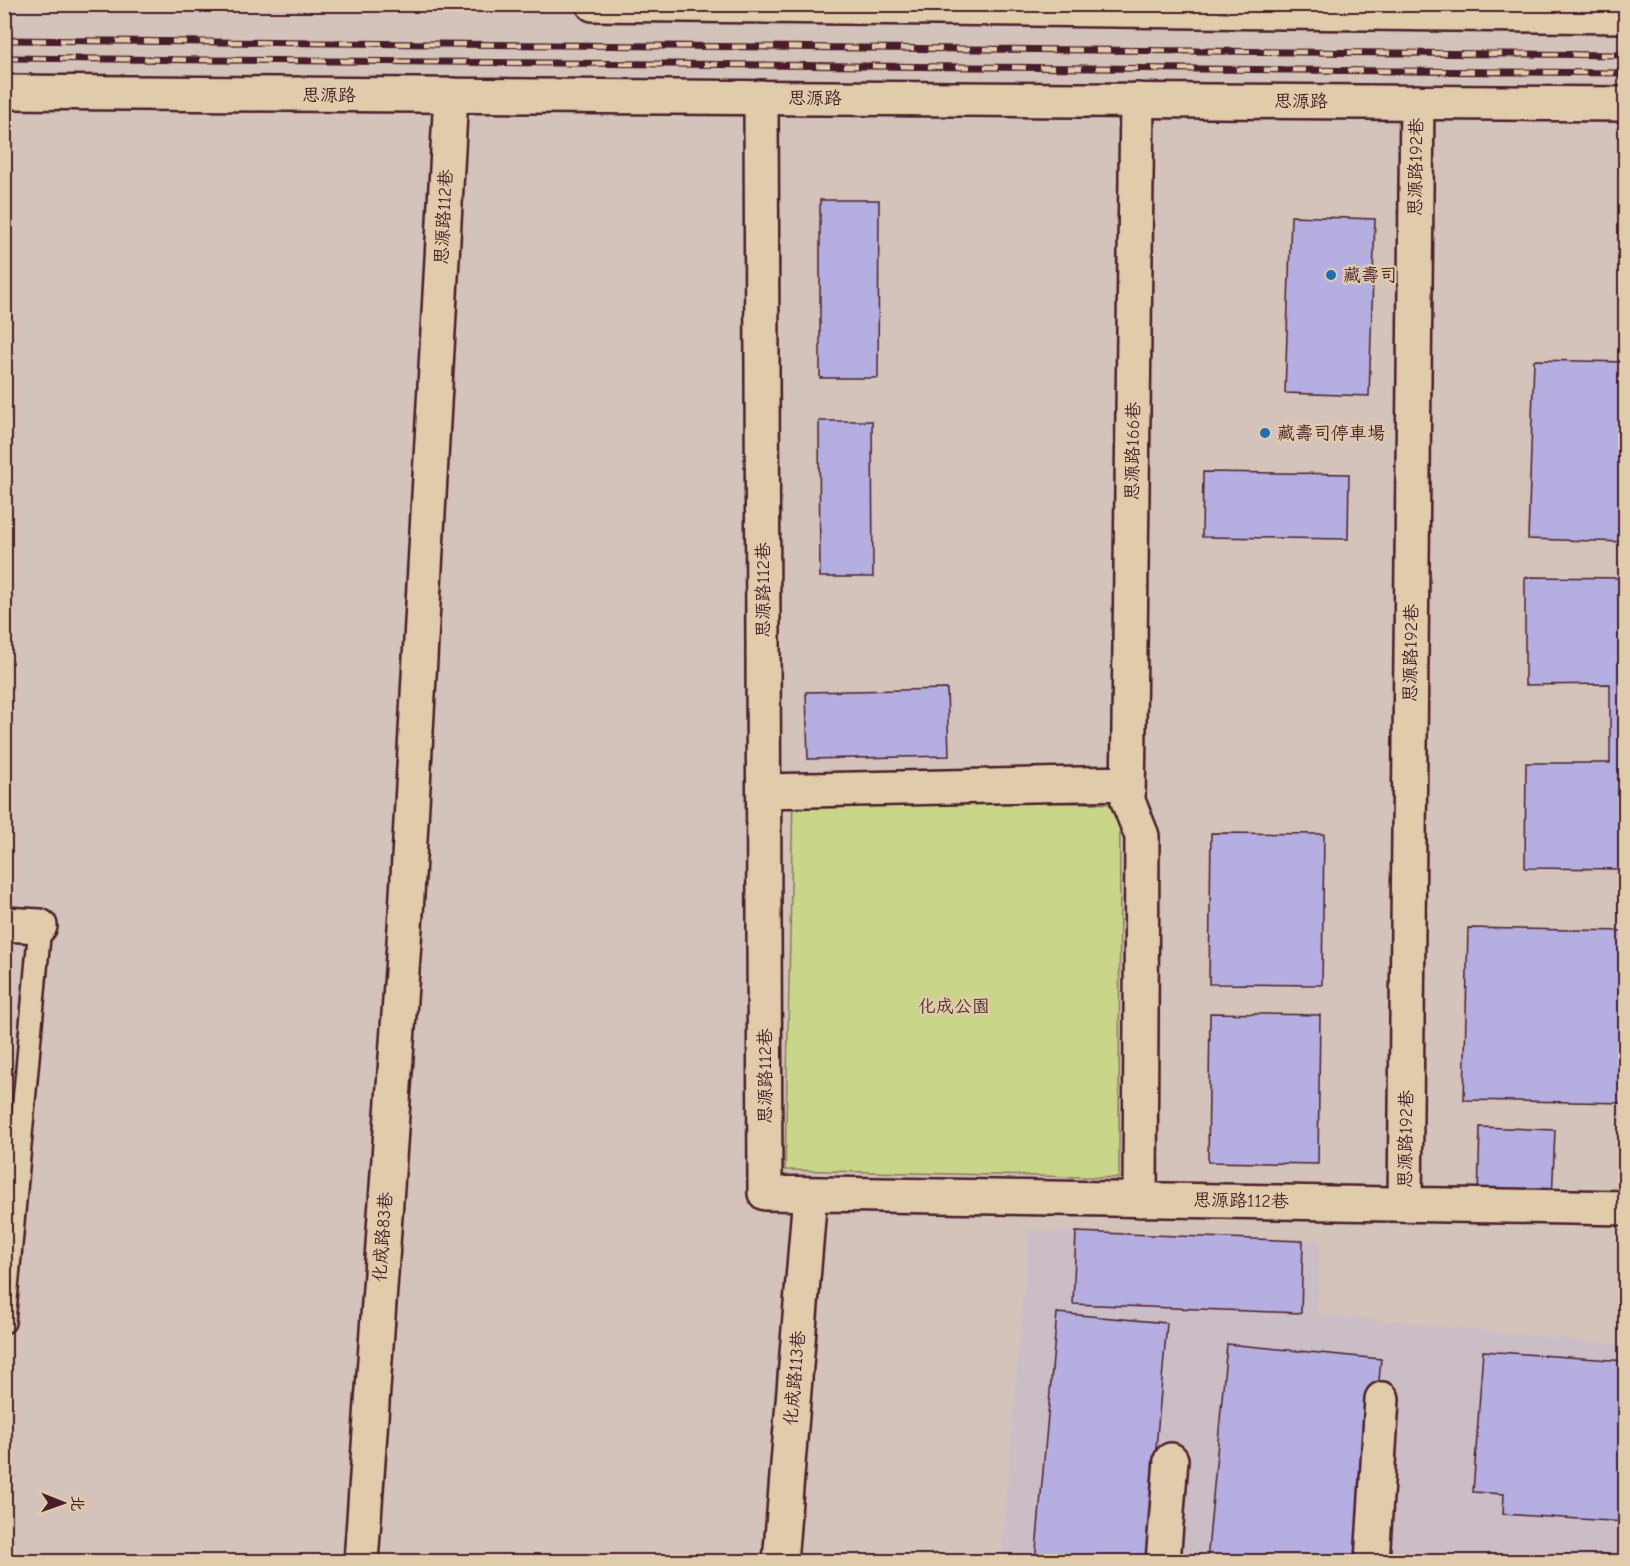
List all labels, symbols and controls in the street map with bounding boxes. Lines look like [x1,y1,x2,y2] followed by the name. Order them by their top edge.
[302,85,356,106] street label: 思源路
[788,88,842,109] street label: 思源路
[1274,91,1328,112] street label: 思源路
[1405,118,1427,216] street label: 思源路192巷
[431,169,457,265] street label: 思源路112巷
[1343,265,1397,286] place label: 藏壽司
[1324,268,1338,282] marker: 藏壽司
[1122,402,1144,500] street label: 思源路166巷
[1277,423,1385,444] place label: 藏壽司停車場
[1258,426,1272,440] marker: 藏壽司停車場
[753,542,774,638] street label: 思源路112巷
[1400,604,1422,702] street label: 思源路192巷
[918,996,990,1017] park label: 化成公園
[755,1028,776,1124] street label: 思源路112巷
[1395,1090,1417,1188] street label: 思源路192巷
[1193,1190,1289,1212] street label: 思源路112巷
[369,1191,397,1283] street label: 化成路83巷
[780,1330,810,1426] street label: 化成路113巷
[33,1473,93,1533] north arrow
[68,1495,86,1511] text: 北

